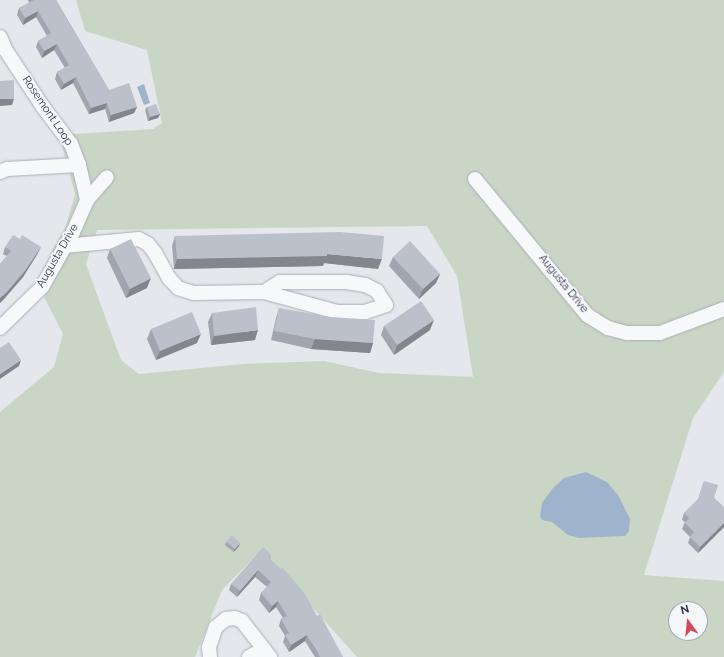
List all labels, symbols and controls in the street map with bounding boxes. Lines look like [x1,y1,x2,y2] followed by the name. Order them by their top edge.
[19,74,75,148] street label: Rosemont Loop
[34,222,82,290] street label: Augusta Drive
[535,252,591,316] street label: Augusta Drive
[668,601,708,641] north arrow
[679,603,691,617] text: N

